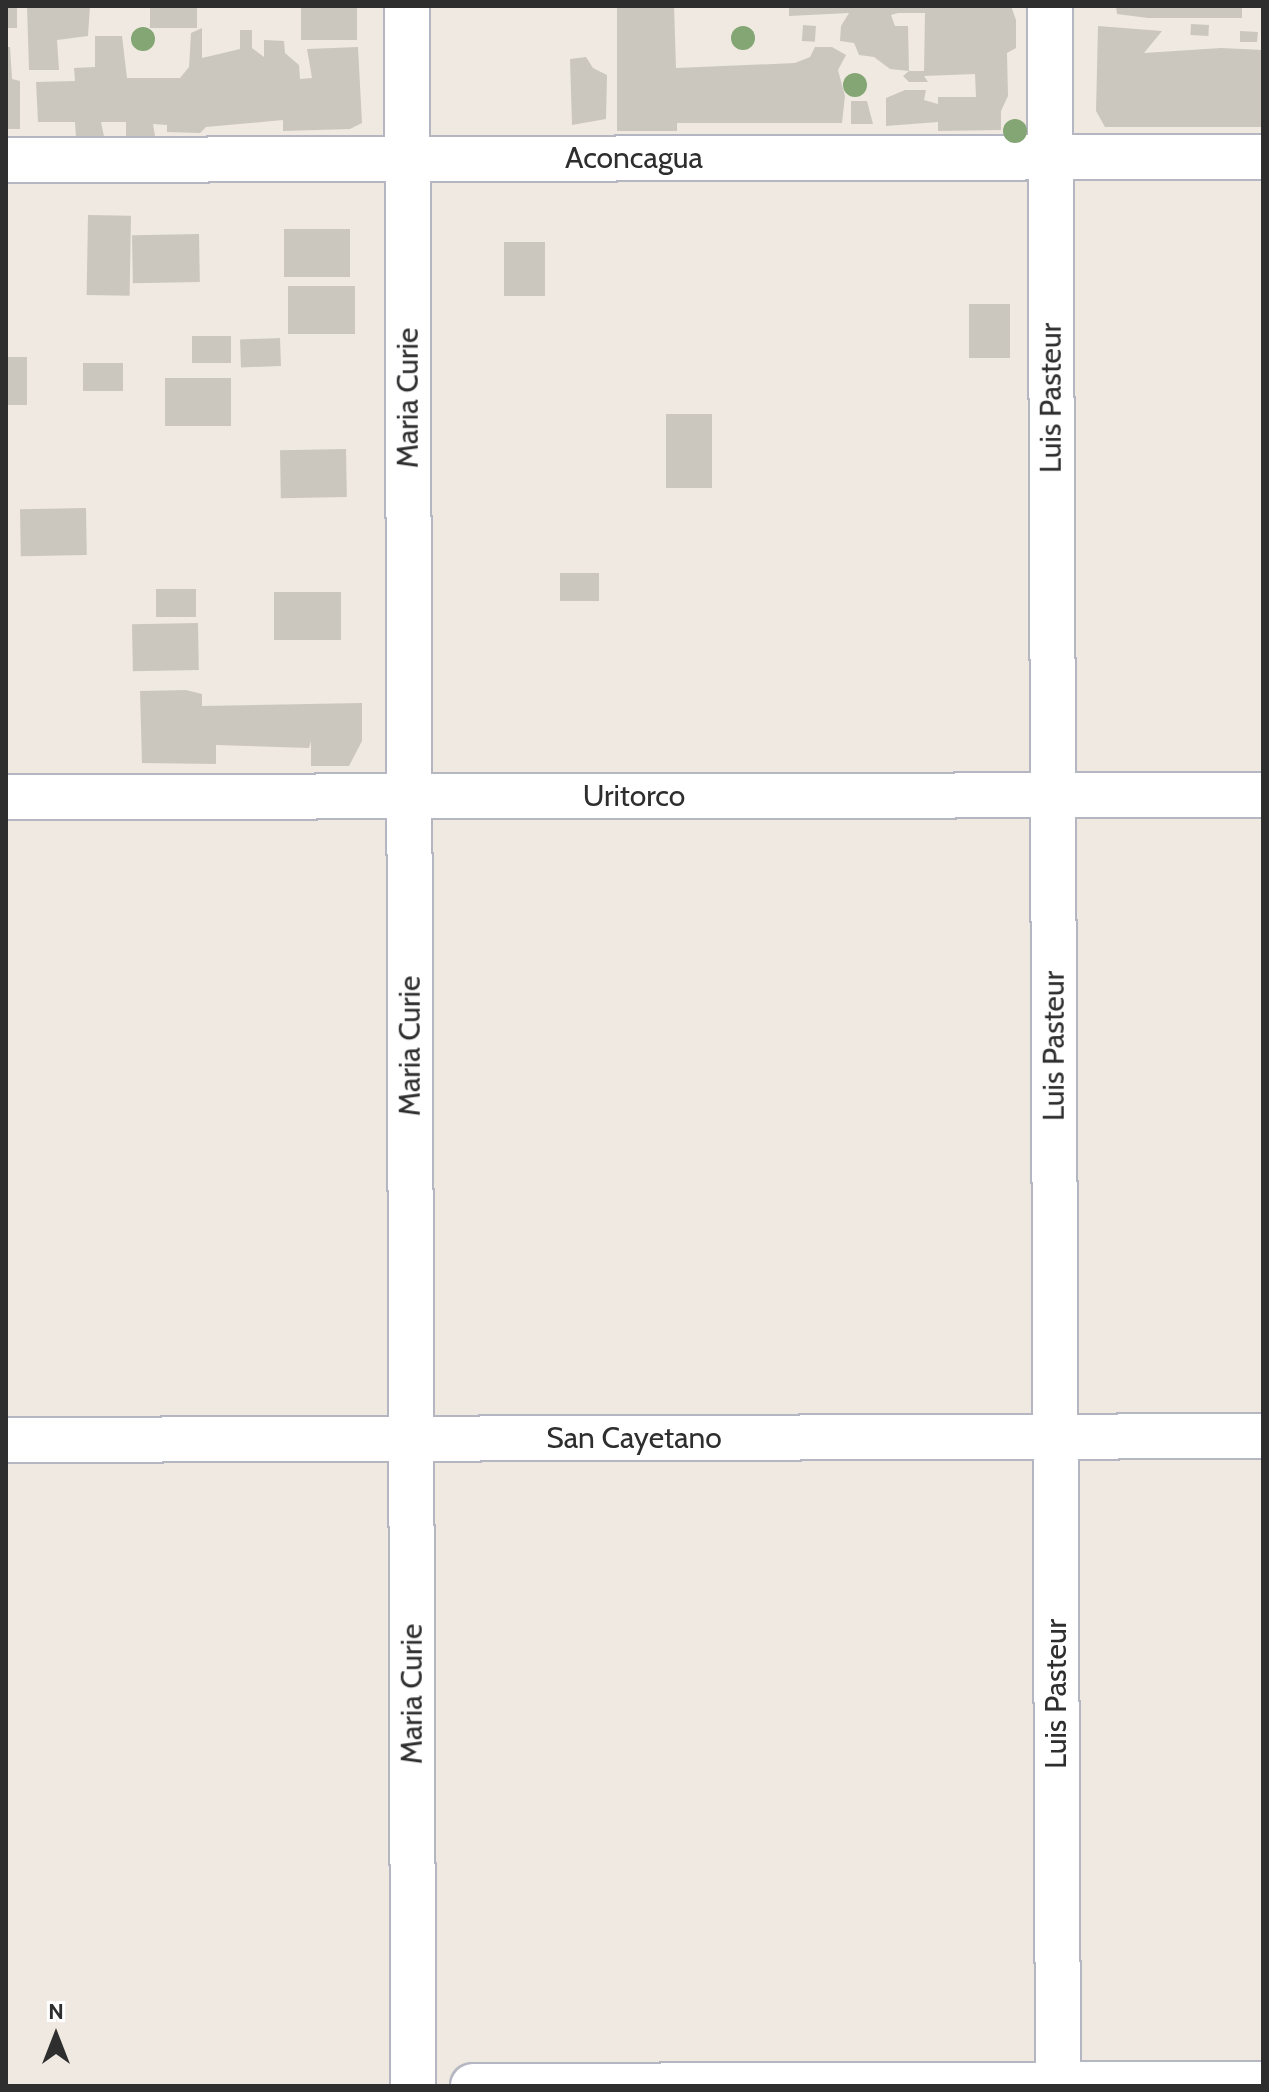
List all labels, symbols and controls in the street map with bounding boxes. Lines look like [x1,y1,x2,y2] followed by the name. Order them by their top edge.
[565,140,703,176] street label: Aconcagua
[1033,323,1069,473] street label: Luis Pasteur
[390,328,426,468] street label: Maria Curie
[583,778,685,814] street label: Uritorco
[1036,971,1072,1121] street label: Luis Pasteur
[392,976,428,1116] street label: Maria Curie
[546,1420,722,1456] street label: San Cayetano
[1038,1619,1074,1769] street label: Luis Pasteur
[394,1624,430,1764] street label: Maria Curie
[16,1996,96,2076] north arrow
[48,1998,64,2025] text: N

